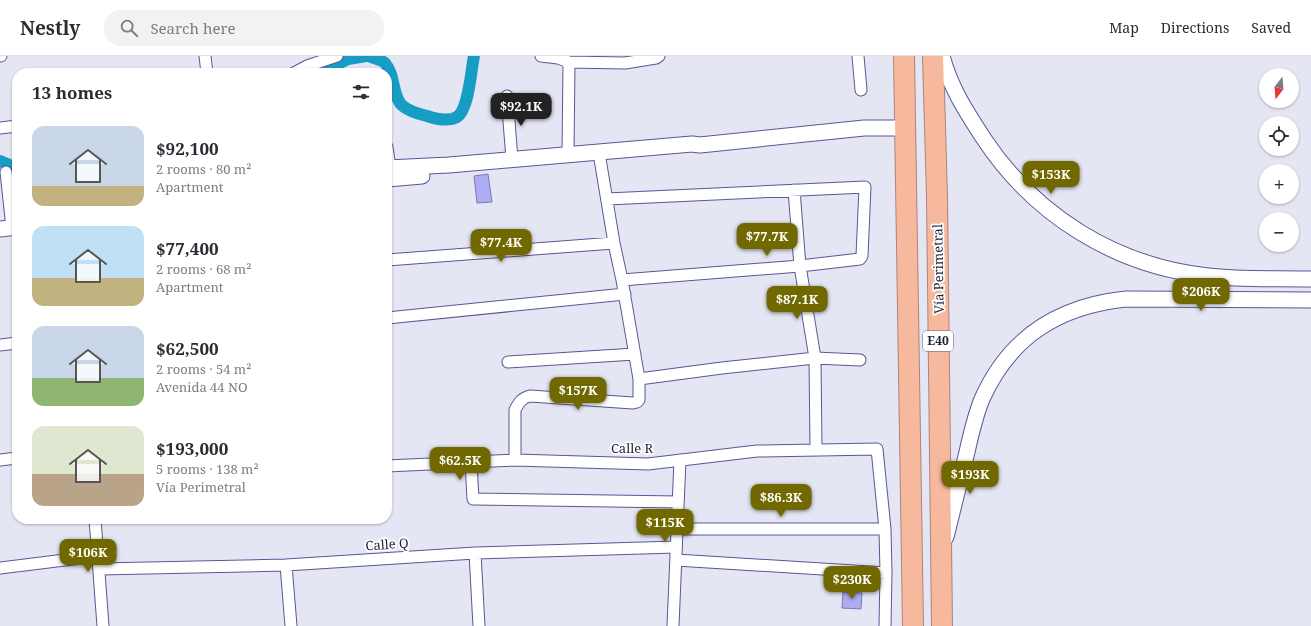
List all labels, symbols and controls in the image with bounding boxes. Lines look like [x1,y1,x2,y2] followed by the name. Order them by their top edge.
[104,10,384,46] search box
[20,15,80,41] text: Nestly
[118,17,140,39] icon: search
[150,18,236,38] text: Search here
[1109,18,1139,37] text: Map
[1161,18,1229,37] text: Directions
[1251,18,1291,37] text: Saved
[1259,68,1299,108] north arrow
[1259,68,1299,252] map controls
[32,81,112,104] text: 13 homes
[350,81,372,103] icon: filters
[488,93,554,127] pin: $92.1K
[500,97,542,115] text: $92.1K
[1259,116,1299,156] button: locate
[156,137,219,160] text: $92,100
[64,142,112,190] icon: home
[156,160,251,178] text: 2 rooms · 80 m²
[1023,161,1079,195] pin: $153K
[1259,164,1299,204] button: +
[1032,165,1070,183] text: $153K
[156,178,223,196] text: Apartment
[1259,212,1299,252] button: −
[734,223,800,257] pin: $77.7K
[928,224,948,314] street label: Vía Perimetral
[746,227,788,245] text: $77.7K
[468,229,534,263] pin: $77.4K
[480,233,522,251] text: $77.4K
[156,237,219,260] text: $77,400
[64,242,112,290] icon: home
[156,260,251,278] text: 2 rooms · 68 m²
[156,278,223,296] text: Apartment
[1173,278,1229,312] pin: $206K
[1182,282,1220,300] text: $206K
[764,286,830,320] pin: $87.1K
[776,290,818,308] text: $87.1K
[923,331,953,351] road number: E40
[156,337,219,360] text: $62,500
[64,342,112,390] icon: home
[156,360,251,378] text: 2 rooms · 54 m²
[550,377,606,411] pin: $157K
[156,378,248,396] text: Avenida 44 NO
[559,381,597,399] text: $157K
[156,437,228,460] text: $193,000
[611,439,654,457] street label: Calle R
[64,442,112,490] icon: home
[427,447,493,481] pin: $62.5K
[439,451,481,469] text: $62.5K
[156,460,259,478] text: 5 rooms · 138 m²
[942,461,998,495] pin: $193K
[951,465,989,483] text: $193K
[156,478,246,496] text: Vía Perimetral
[748,484,814,518] pin: $86.3K
[760,488,802,506] text: $86.3K
[637,509,693,543] pin: $115K
[646,513,684,531] text: $115K
[365,534,409,554] street label: Calle Q
[60,539,116,573] pin: $106K
[69,543,107,561] text: $106K
[824,566,880,600] pin: $230K
[833,570,871,588] text: $230K

